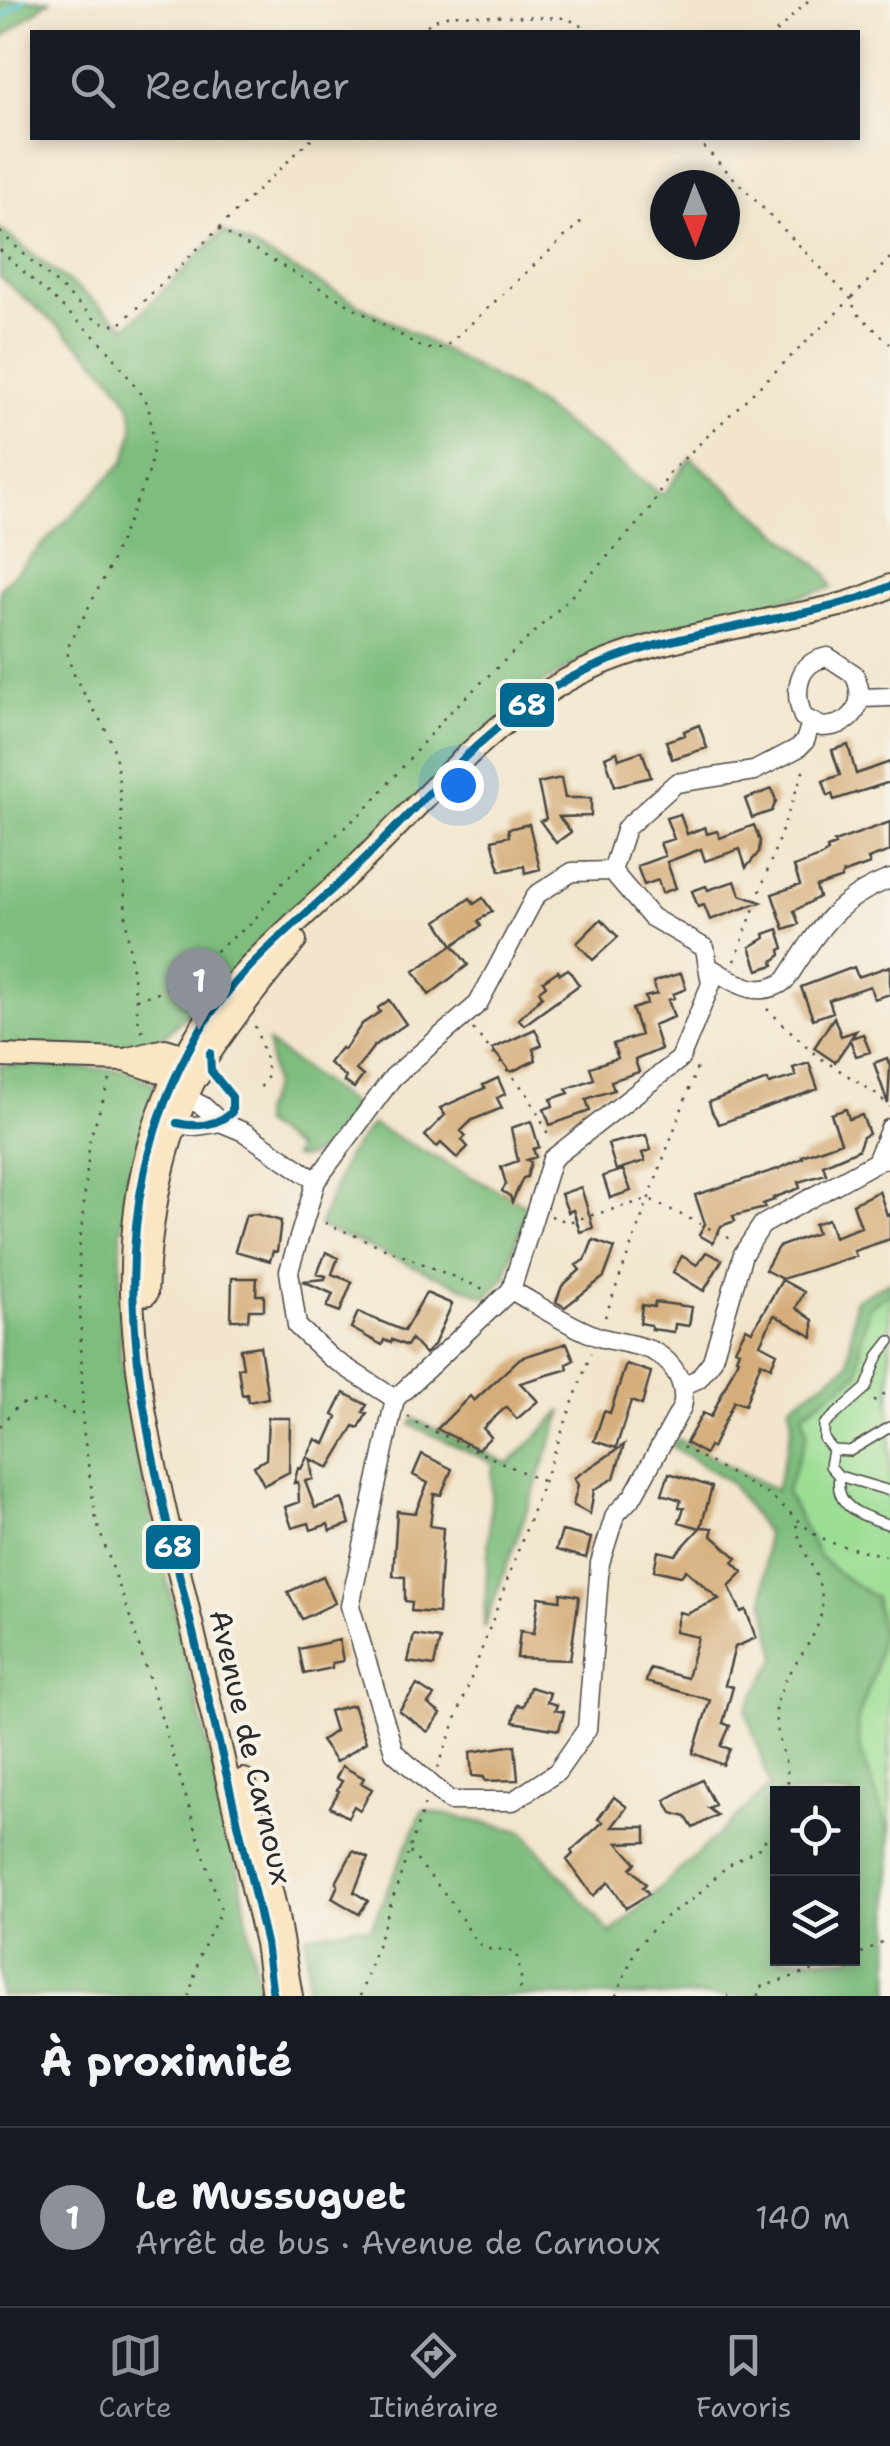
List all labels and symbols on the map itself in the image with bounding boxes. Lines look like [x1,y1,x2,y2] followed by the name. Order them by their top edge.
[650,170,740,260] north arrow
[498,681,556,729] line badge: 68
[508,686,546,724] text: 68
[433,760,484,811] your location
[166,948,232,1030] pin: 1
[144,1523,202,1571] line badge: 68
[154,1528,192,1566] text: 68
[199,1606,303,1888] street label: Avenue de Carnoux

